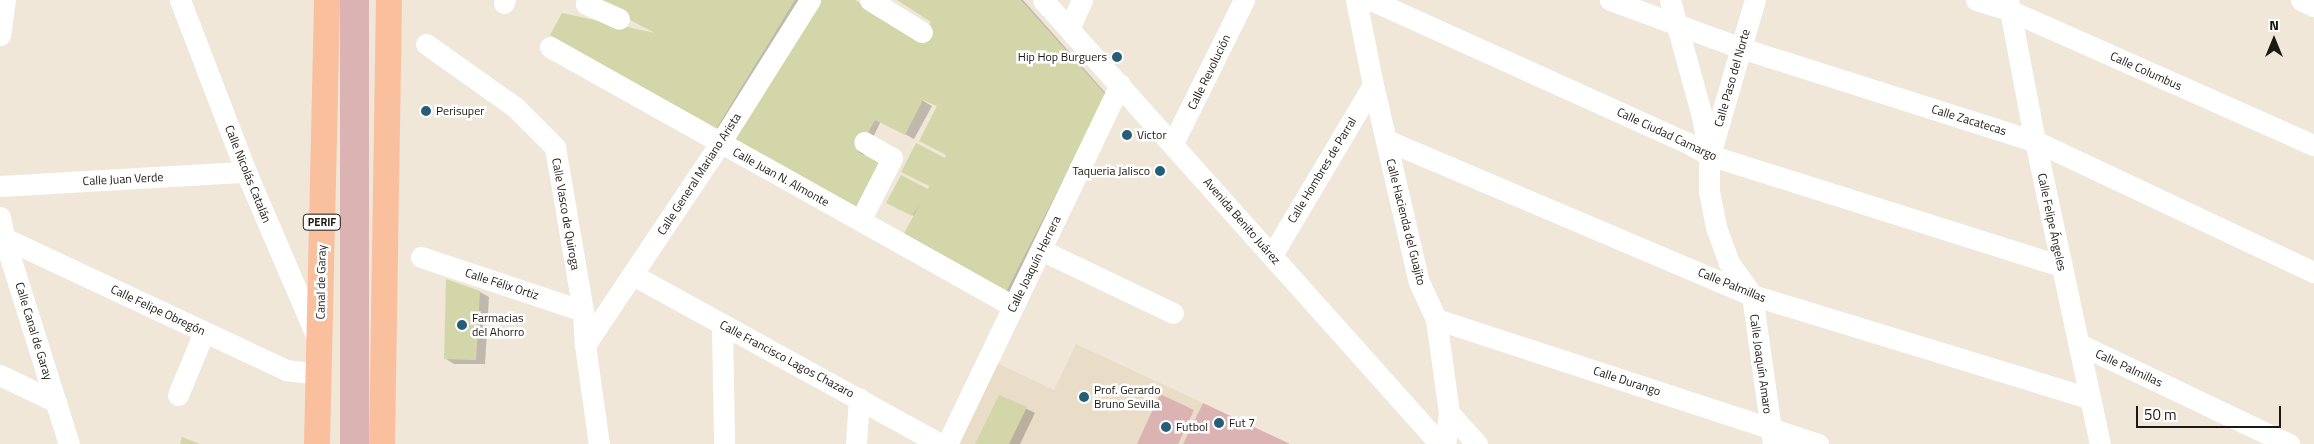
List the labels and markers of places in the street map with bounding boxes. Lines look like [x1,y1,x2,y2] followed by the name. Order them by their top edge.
[1018,50,1107,64] place label: Hip Hop Burguers
[1111,51,1123,63] marker: Hip Hop Burguers
[436,104,484,118] place label: Perisuper
[420,105,432,117] marker: Perisuper
[1137,128,1167,142] place label: Victor
[1121,129,1133,141] marker: Victor
[1073,164,1150,178] place label: Taqueria Jalisco
[1154,165,1166,177] marker: Taqueria Jalisco
[472,311,524,339] place label: Farmacias del Ahorro
[456,319,468,331] marker: Farmacias del Ahorro
[1094,383,1160,411] place label: Prof. Gerardo Bruno Sevilla
[1078,391,1090,403] marker: Prof. Gerardo Bruno Sevilla
[1229,416,1255,430] place label: Fut 7
[1213,417,1225,429] marker: Fut 7
[1176,420,1208,434] place label: Futbol
[1160,421,1172,433] marker: Futbol

